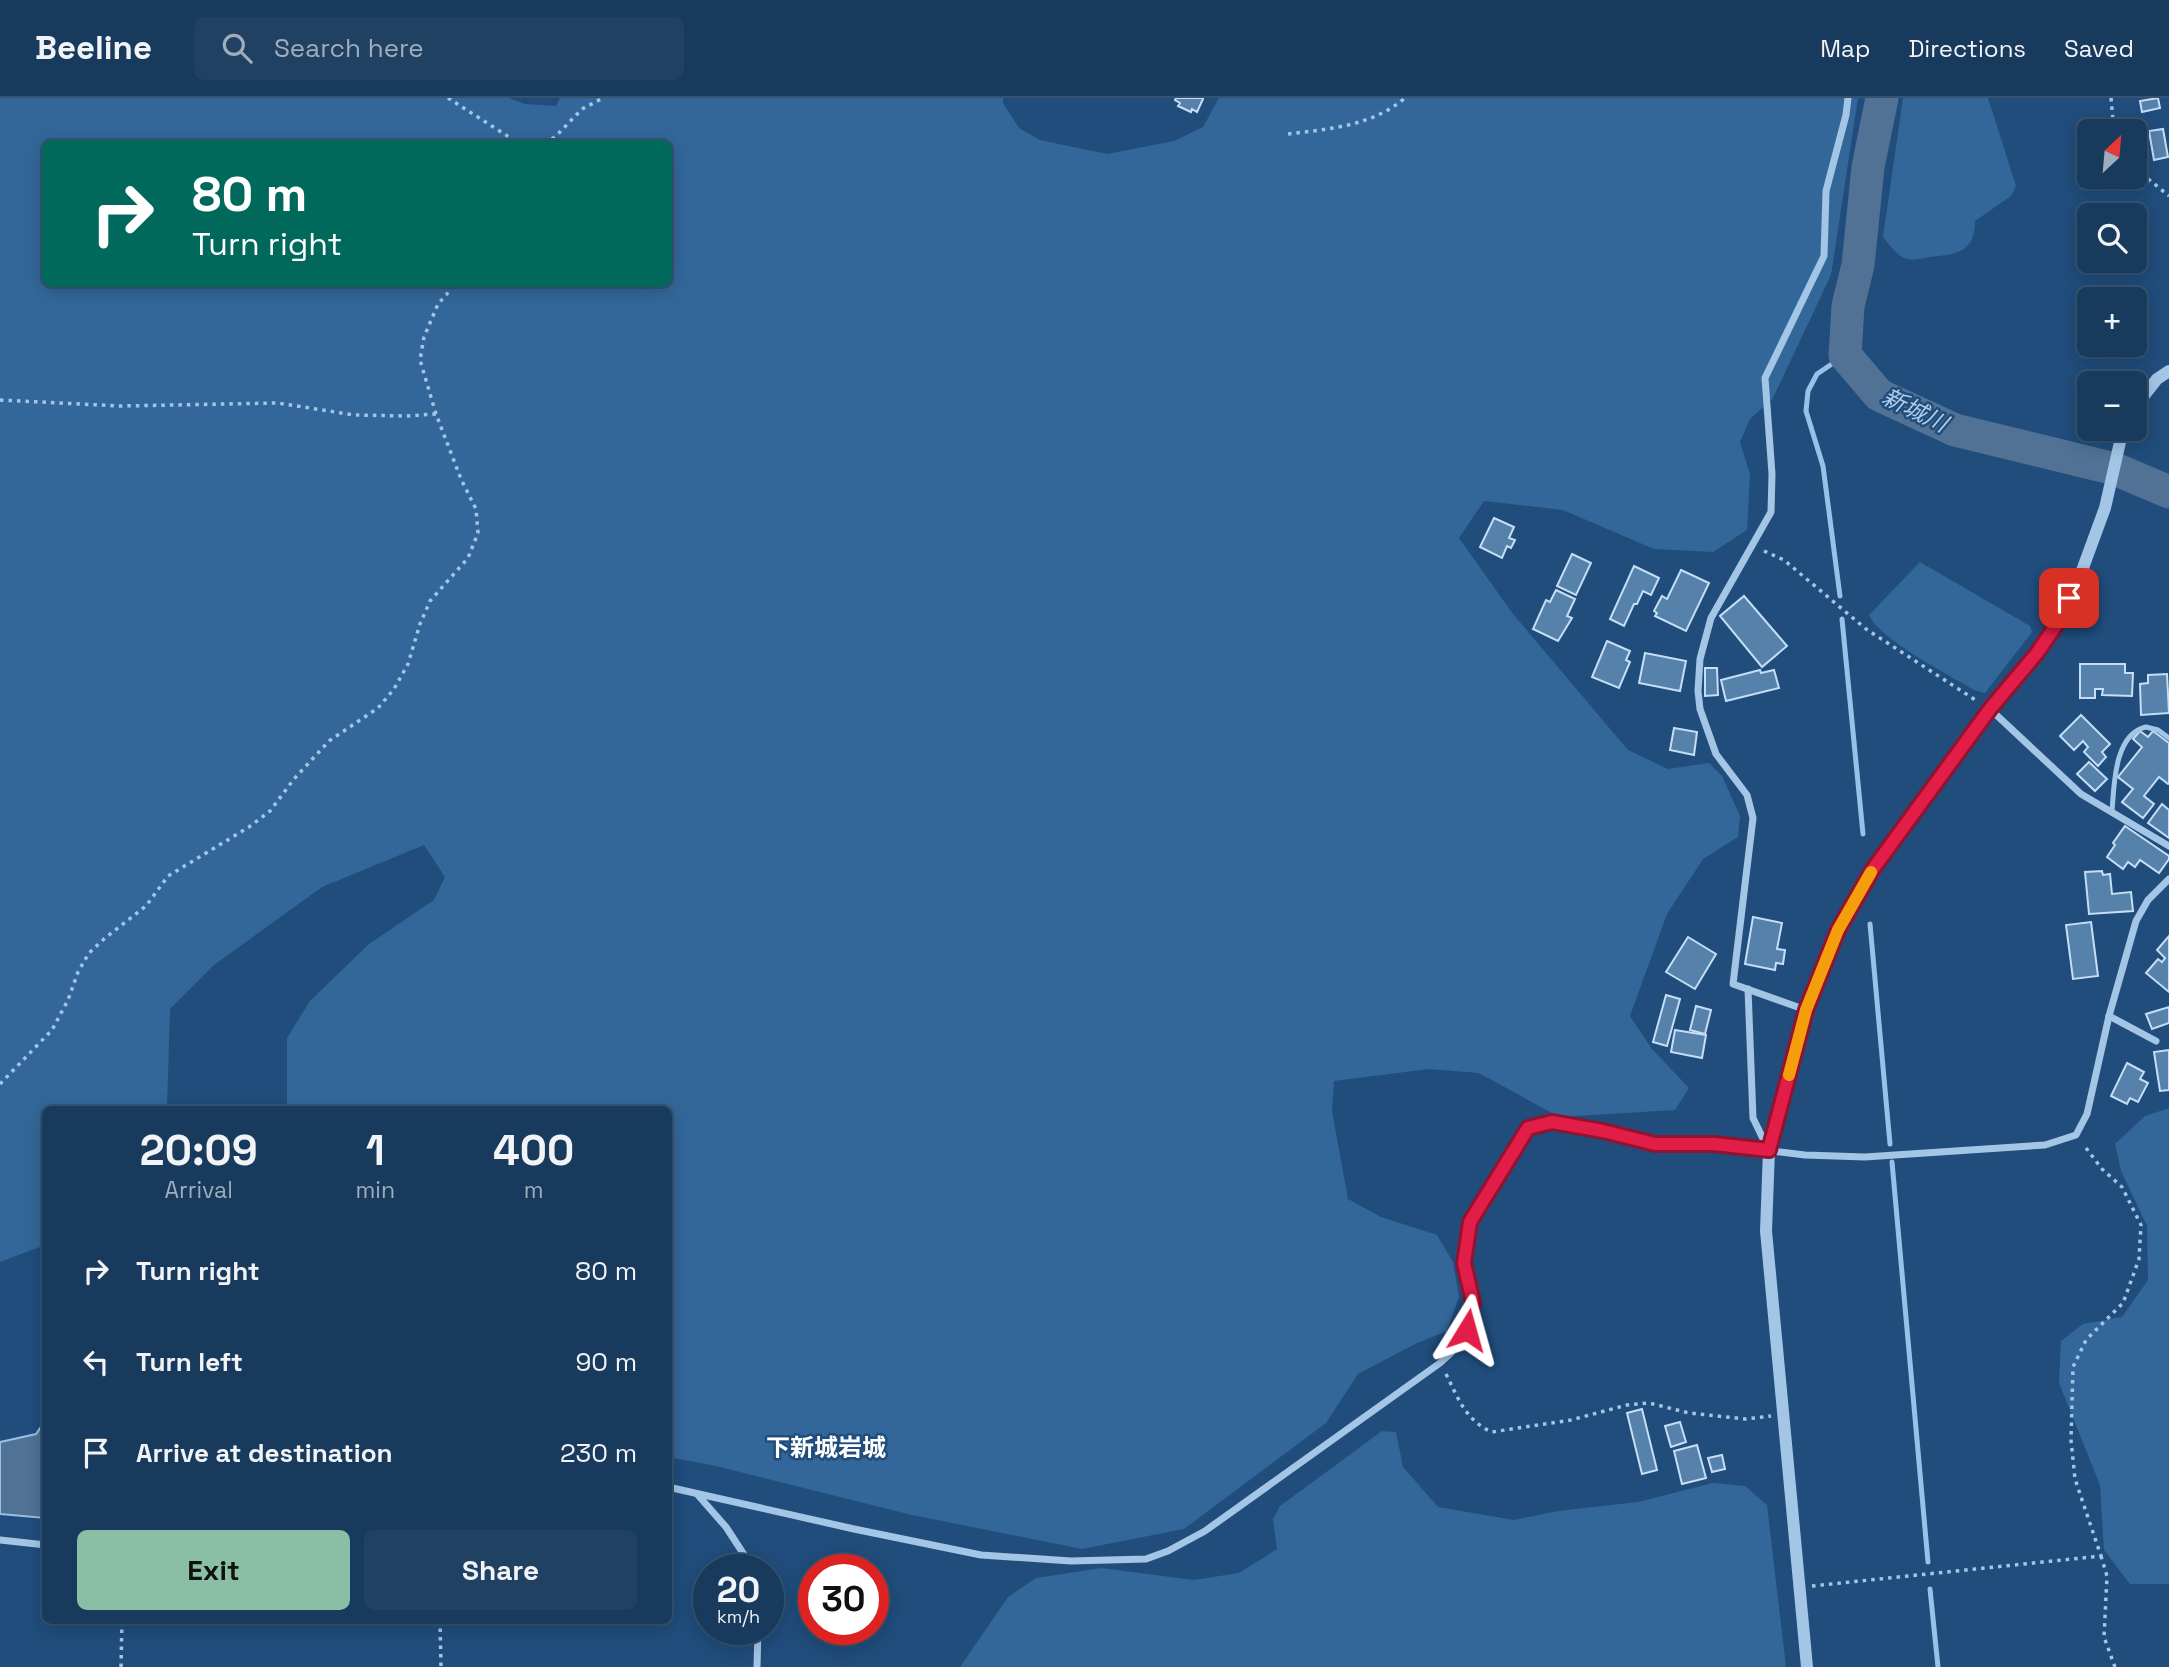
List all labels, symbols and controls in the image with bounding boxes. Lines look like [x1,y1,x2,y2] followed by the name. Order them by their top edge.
[194,17,684,80] search box
[35,27,152,69] text: Beeline
[218,29,256,67] icon: search
[274,31,424,65] text: Search here
[1820,33,1870,64] text: Map
[1908,33,2026,64] text: Directions
[2064,33,2134,64] text: Saved
[2077,119,2147,189] north arrow
[2077,119,2147,441] map controls
[192,163,307,225] text: 80 m
[77,168,168,259] icon: right
[2077,203,2147,273] button: search
[192,224,342,264] text: Turn right
[2077,287,2147,357] button: +
[2077,371,2147,441] button: −
[1877,381,1955,440] water label: 新城川
[2039,568,2099,628] pin
[2050,579,2088,617] icon: arrive
[140,1124,258,1177] text: 20:09
[366,1124,385,1177] text: 1
[493,1124,574,1177] text: 400
[165,1175,233,1205] text: Arrival
[356,1175,395,1205] text: min
[524,1175,543,1205] text: m
[77,1252,115,1290] icon: right
[136,1254,260,1288] text: Turn right
[575,1254,637,1288] text: 80 m
[1430,1293,1504,1367] position arrow
[77,1343,115,1381] icon: left
[136,1345,243,1379] text: Turn left
[575,1345,637,1379] text: 90 m
[766,1432,886,1463] district label: 下新城岩城
[77,1434,115,1472] icon: arrive
[136,1436,393,1470] text: Arrive at destination
[560,1436,637,1470] text: 230 m
[77,1530,350,1610] button: Exit
[364,1530,637,1610] button: Share
[798,1554,889,1645] speed limit sign: 30
[717,1568,760,1612] text: 20
[717,1605,760,1628] text: km/h

